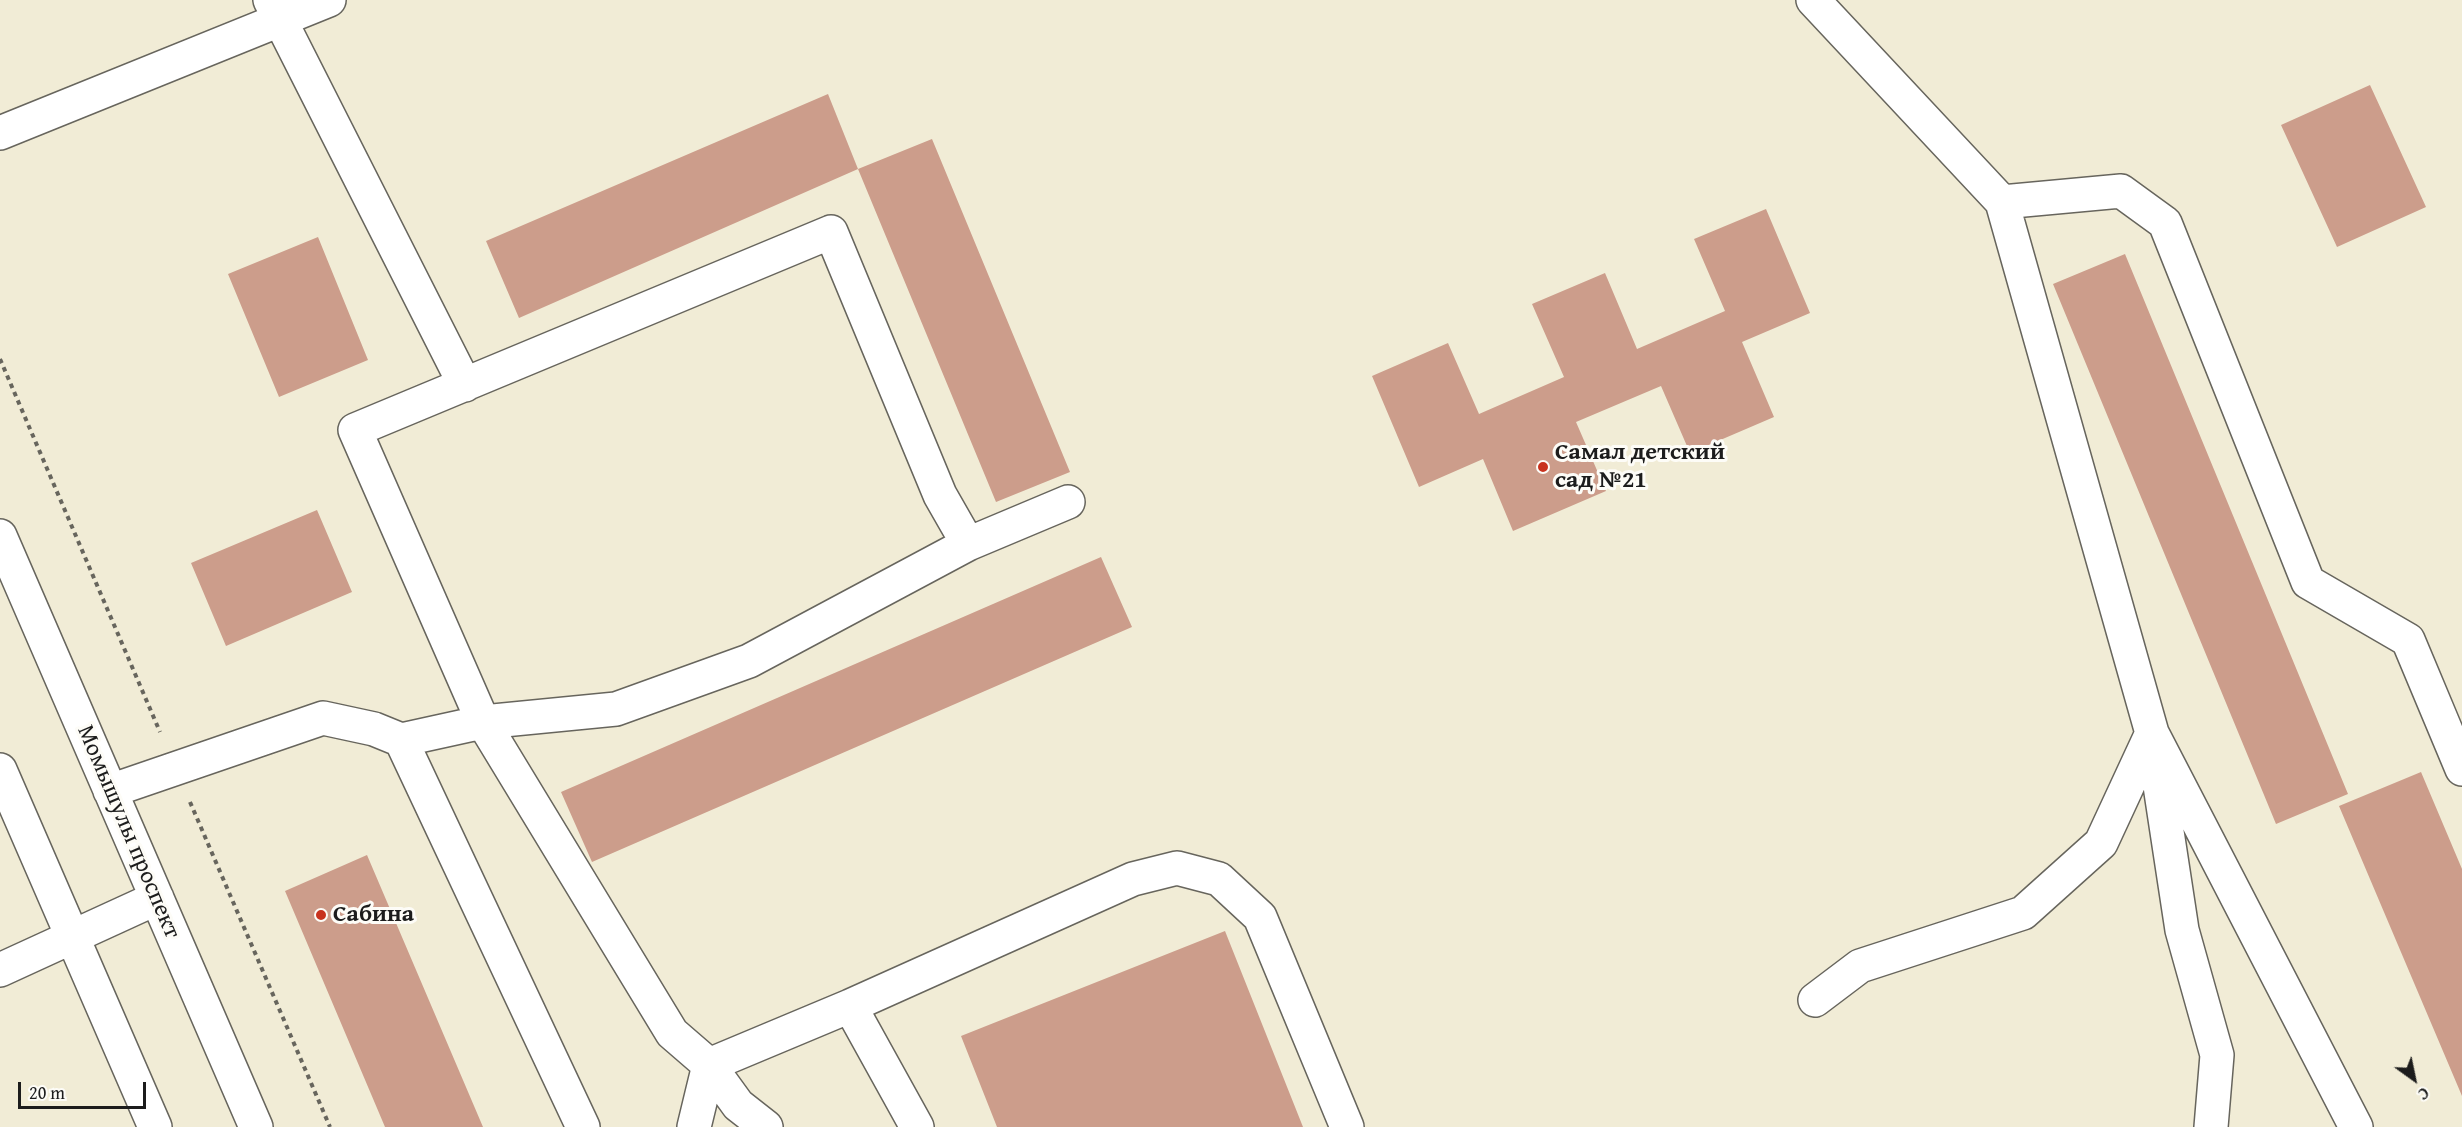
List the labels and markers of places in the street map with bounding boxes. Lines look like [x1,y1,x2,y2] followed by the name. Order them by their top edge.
[1555,439,1725,495] place label: Самал детский сад №21
[1536,460,1550,474] marker: Самал детский сад №21
[333,901,414,929] place label: Сабина
[314,908,328,922] marker: Сабина

